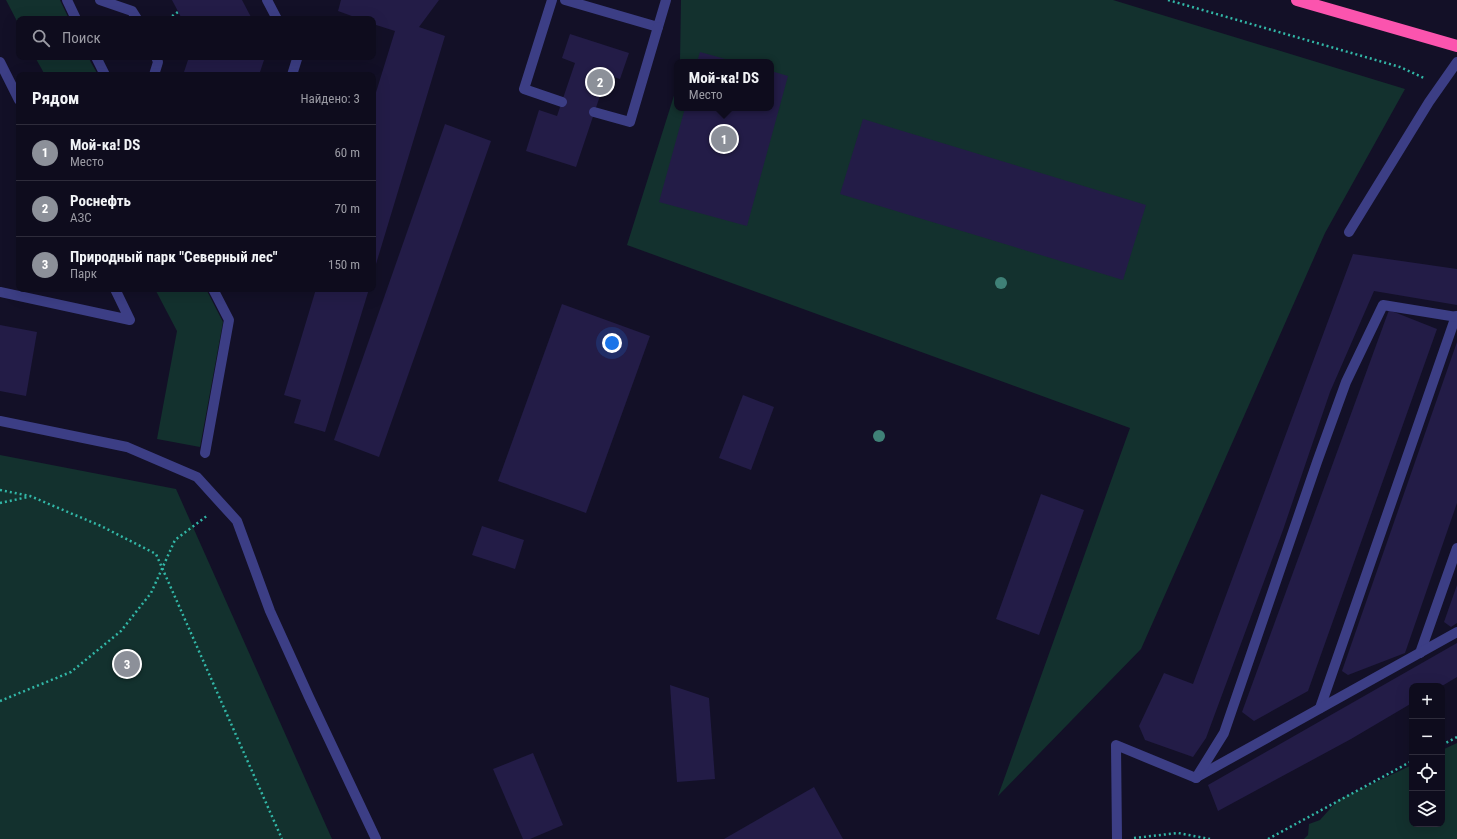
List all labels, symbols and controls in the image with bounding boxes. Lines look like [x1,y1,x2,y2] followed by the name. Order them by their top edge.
[16,16,376,60] search box
[30,27,52,49] icon: search
[62,29,101,47] text: Поиск
[674,59,774,111] popup
[587,67,613,97] pin: 2
[689,69,759,87] text: Мой-ка! DS
[689,87,723,102] text: Место
[32,88,79,108] text: Рядом
[300,91,360,106] text: Найдено: 3
[711,124,737,154] pin: 1
[70,136,140,154] text: Мой-ка! DS
[42,145,48,160] text: 1
[334,145,360,160] text: 60 m
[70,154,104,169] text: Место
[70,192,131,210] text: Роснефть
[42,201,48,216] text: 2
[334,201,360,216] text: 70 m
[70,210,92,225] text: АЗС
[70,248,278,266] text: Природный парк "Северный лес"
[42,257,48,272] text: 3
[328,257,360,272] text: 150 m
[70,266,97,281] text: Парк
[602,333,622,353] your location
[114,649,140,679] pin: 3
[1409,683,1445,827] map controls
[1409,683,1445,719] button: +
[1409,719,1445,755] button: −
[1409,755,1445,791] button: locate
[1409,791,1445,827] button: layers

